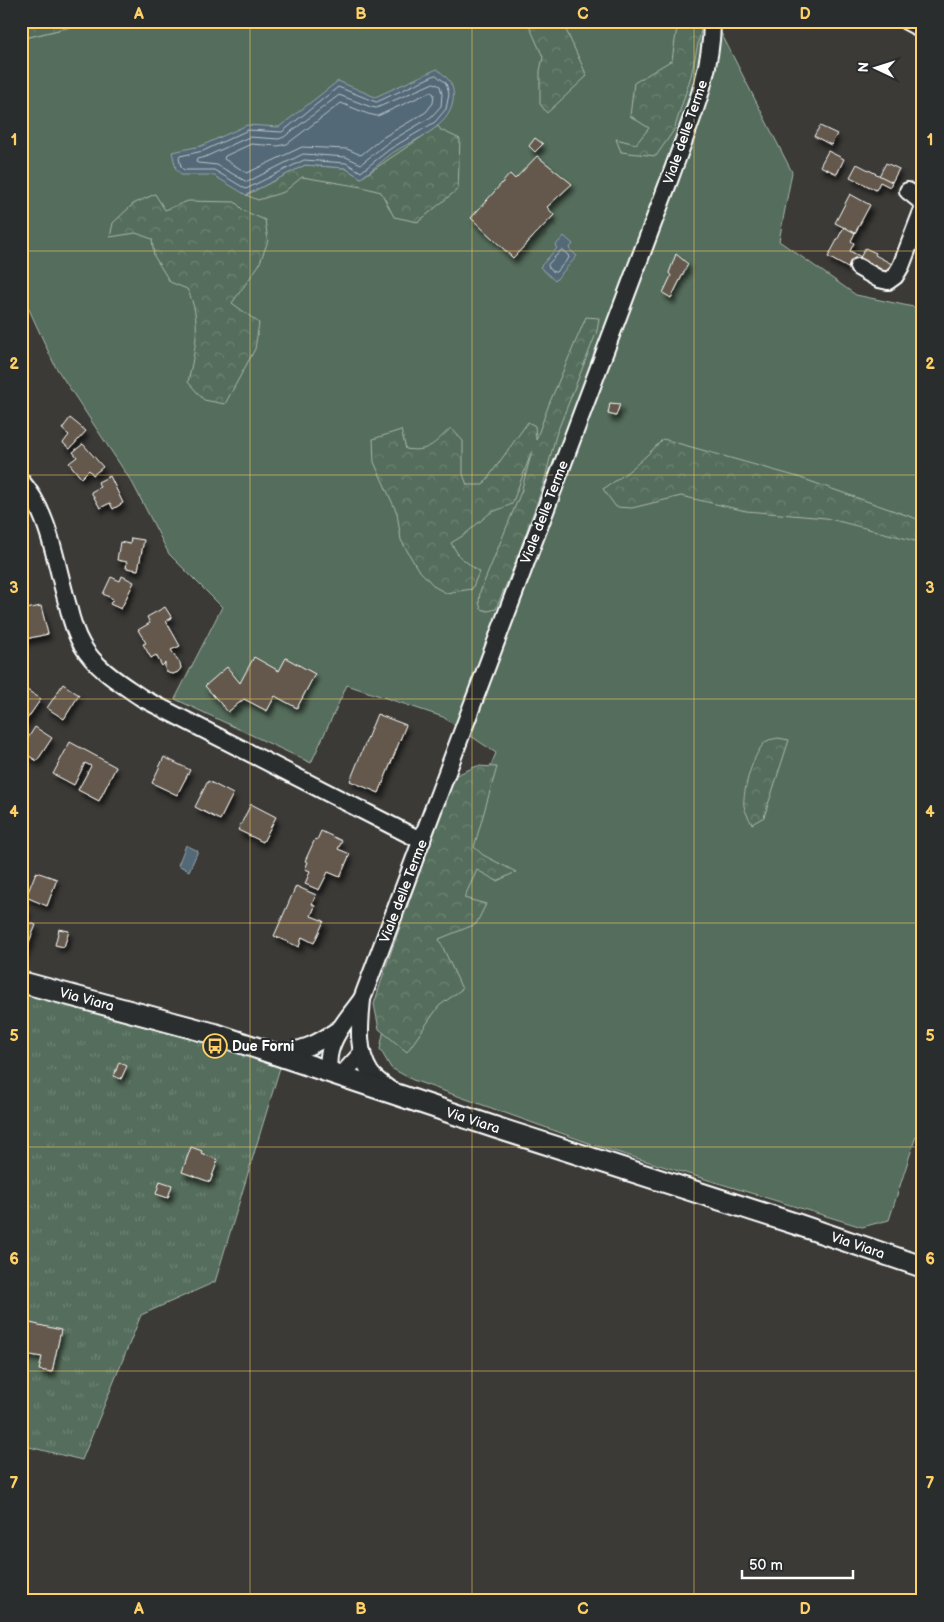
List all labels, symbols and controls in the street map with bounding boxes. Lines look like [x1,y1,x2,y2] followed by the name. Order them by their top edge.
[133,5,144,24] text: A
[355,5,367,24] text: B
[577,5,589,24] text: C
[799,5,811,24] text: D
[852,42,902,92] north arrow
[855,61,872,73] text: N
[660,78,711,187] street label: Viale delle Terme
[11,131,17,150] text: 1
[927,131,933,150] text: 1
[9,355,19,374] text: 2
[925,355,935,374] text: 2
[517,458,572,566] street label: Viale delle Terme
[9,579,19,598] text: 3
[925,579,935,598] text: 3
[9,803,19,822] text: 4
[925,803,935,822] text: 4
[376,837,431,945] street label: Viale delle Terme
[58,984,116,1015] street label: Via Viara
[9,1027,19,1046] text: 5
[925,1027,935,1046] text: 5
[202,1033,228,1059] bus stop icon: Due Forni
[232,1038,294,1055] place label: Due Forni
[444,1104,502,1137] street label: Via Viara
[829,1228,887,1263] street label: Via Viara
[9,1250,19,1269] text: 6
[925,1250,935,1269] text: 6
[10,1474,19,1493] text: 7
[926,1474,935,1493] text: 7
[742,1547,853,1579] scale bar
[749,1556,783,1575] text: 50 m
[133,1600,144,1619] text: A
[355,1600,367,1619] text: B
[577,1600,589,1619] text: C
[799,1600,811,1619] text: D

